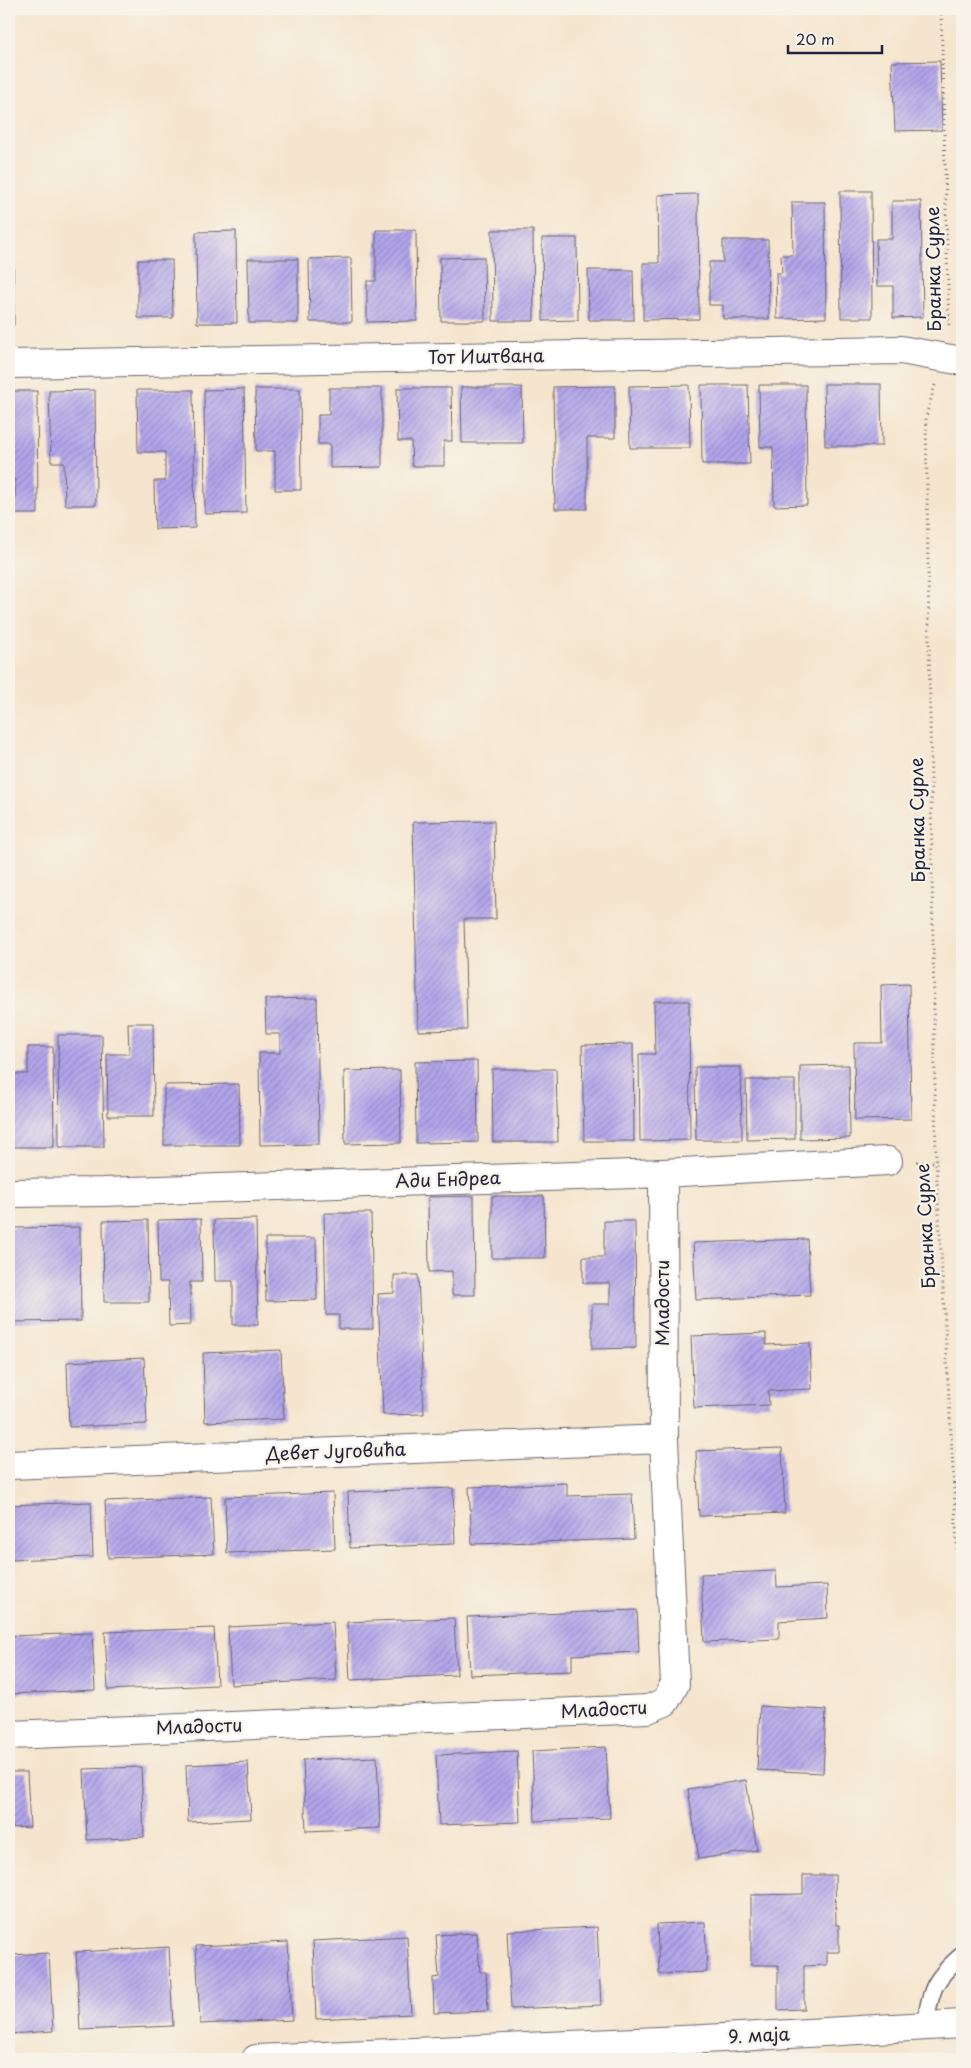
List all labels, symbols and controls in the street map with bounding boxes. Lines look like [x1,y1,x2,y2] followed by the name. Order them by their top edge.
[788,22,882,54] scale bar
[796,27,835,50] text: 20 m
[918,206,947,332] street label: Бранка Сурле
[428,341,545,370] street label: Тот Иштвана
[902,757,931,883] street label: Бранка Сурле
[395,1163,502,1194] street label: Ади Ендреа
[908,1163,941,1289] street label: Бранка Сурле
[648,1260,675,1346] street label: Младости
[265,1435,407,1466] street label: Девет Југовића
[560,1693,648,1724] street label: Младости
[155,1710,243,1741] street label: Младости
[727,2019,791,2050] street label: 9. маја

